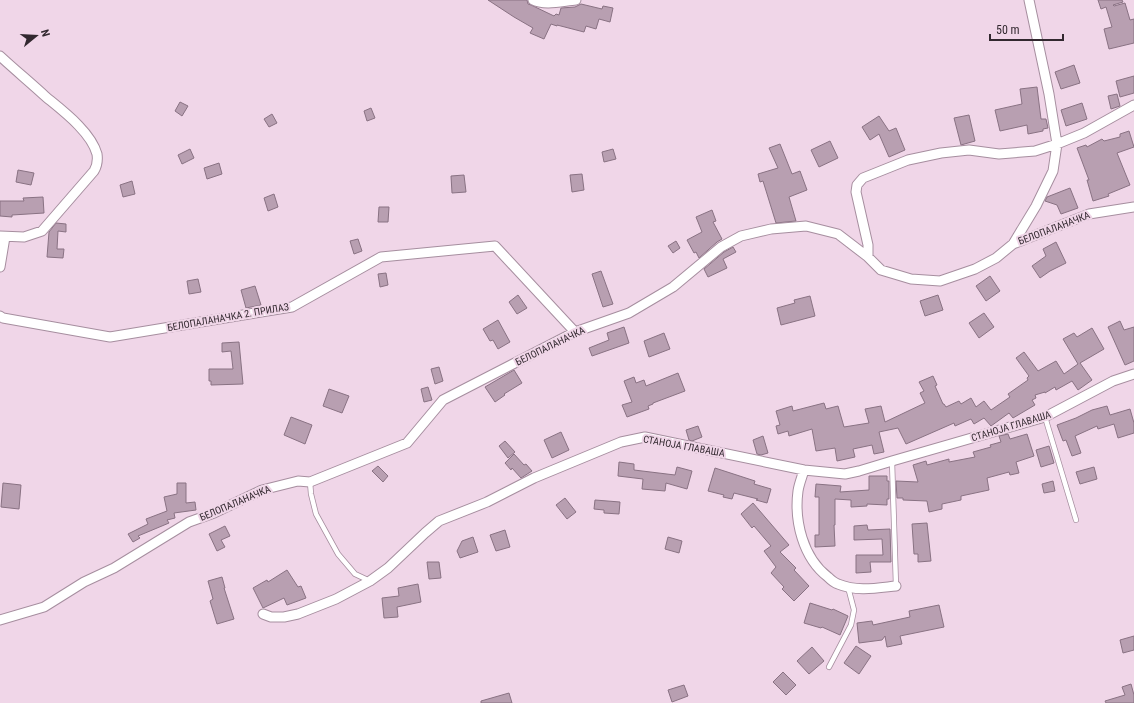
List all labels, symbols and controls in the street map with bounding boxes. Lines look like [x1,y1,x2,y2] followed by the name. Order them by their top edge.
[16,16,56,56] north arrow
[990,16,1063,42] scale bar
[996,23,1020,37] text: 50 m
[38,28,52,39] text: N
[1017,209,1092,247] street label: БЕЛОПАЛАНАЧКА
[166,301,290,333] street label: БЕЛОПАЛАНАЧКА 2. ПРИЛАЗ
[513,324,587,368] street label: БЕЛОПАЛАНАЧКА
[970,409,1052,443] street label: СТАНОЈА ГЛАВАША
[642,433,726,459] street label: СТАНОЈА ГЛАВАША
[198,483,272,523] street label: БЕЛОПАЛАНАЧКА

